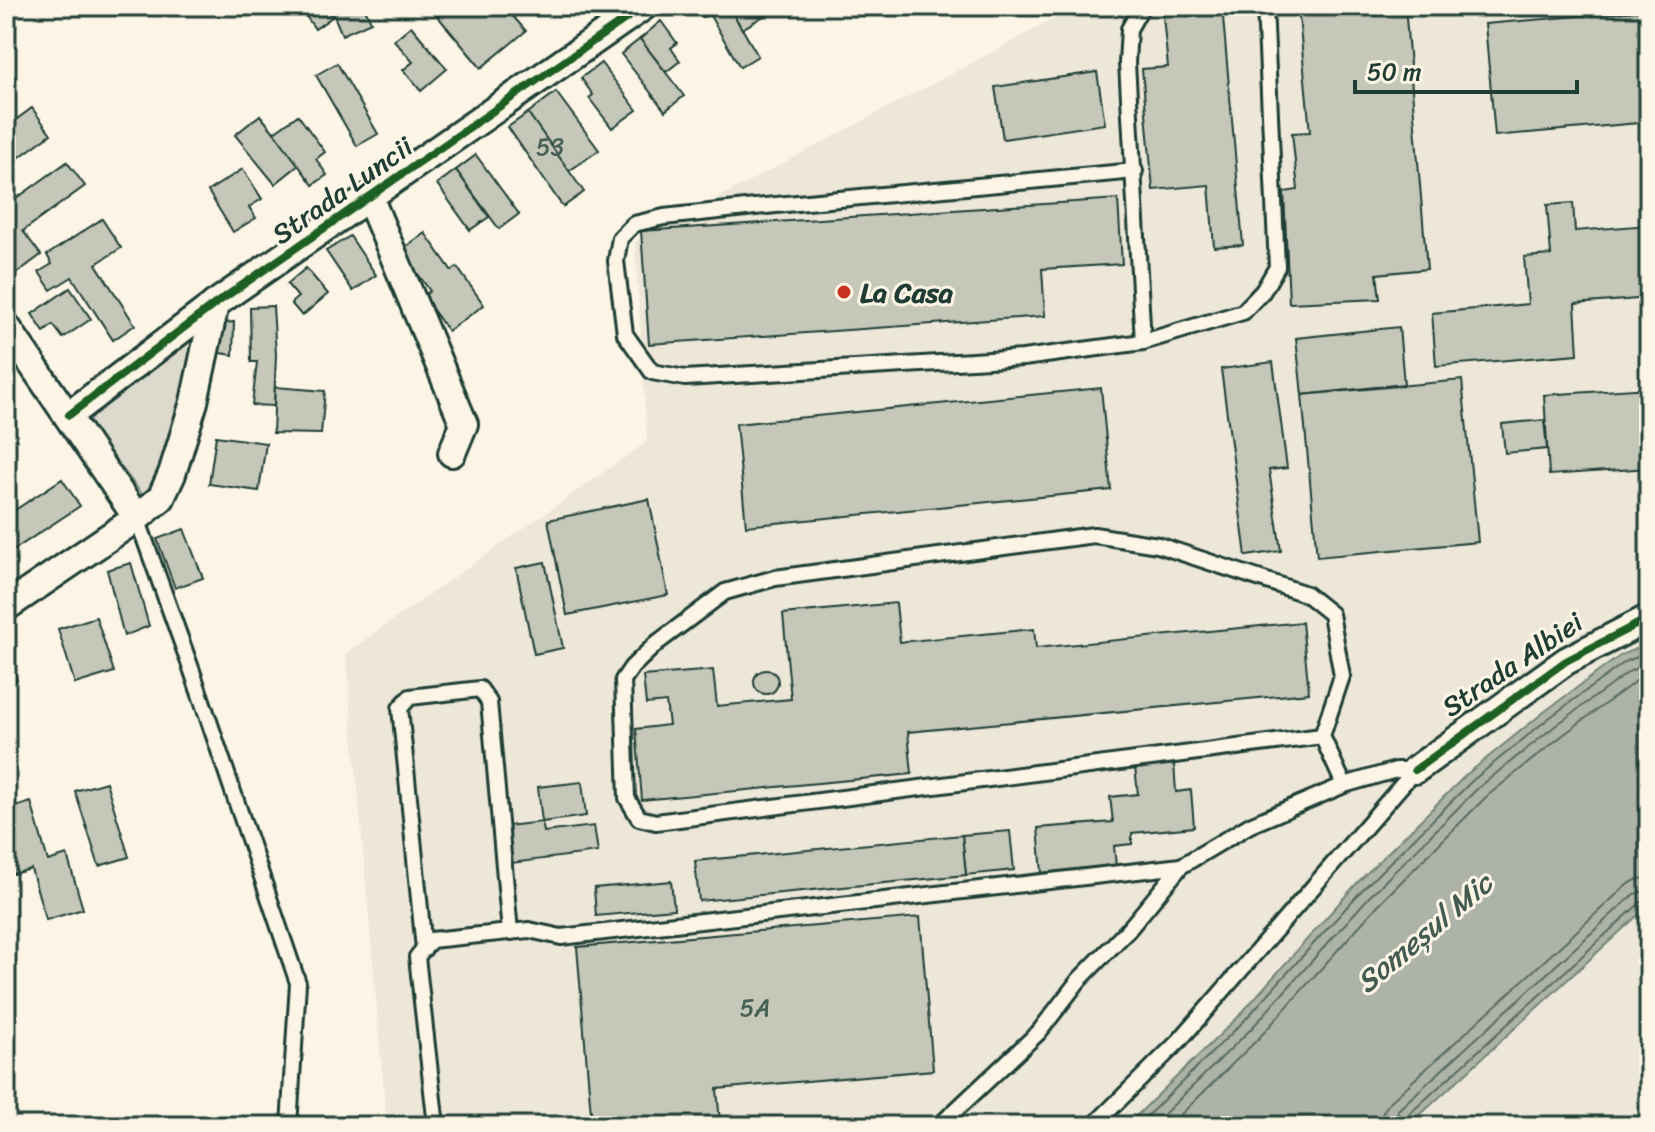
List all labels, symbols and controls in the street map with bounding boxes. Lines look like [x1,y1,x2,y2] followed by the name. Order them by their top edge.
[1355,44,1577,94] scale bar
[1367,51,1422,93] text: 50 m
[261,123,425,257] street label: Strada Luncii
[536,126,564,168] house number: 53
[860,268,954,317] place label: La Casa
[835,283,853,301] marker: La Casa
[1431,598,1594,730] street label: Strada Albiei
[1343,857,1507,1007] water label: Someșul Mic
[740,987,770,1029] house number: 5A

